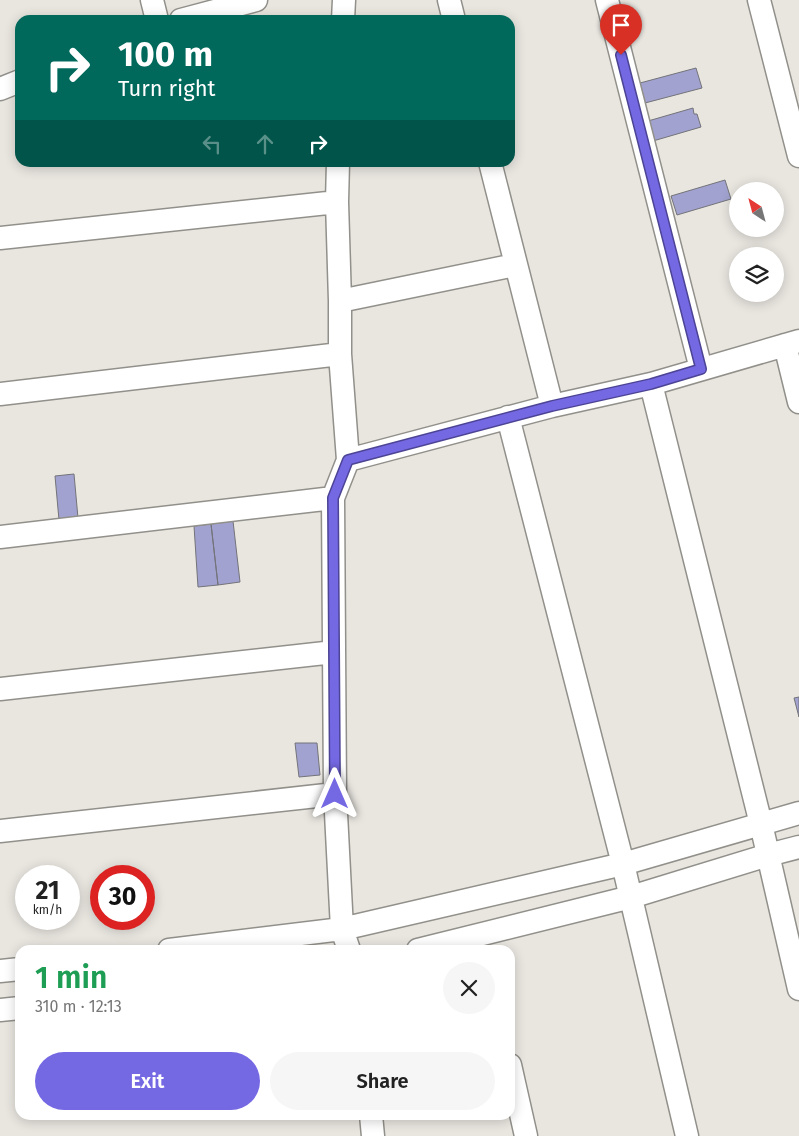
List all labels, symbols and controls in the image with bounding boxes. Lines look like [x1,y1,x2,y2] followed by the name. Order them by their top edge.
[600,4,642,55] pin
[607,11,635,39] icon: arrive
[118,33,213,75] text: 100 m
[35,35,100,100] icon: right
[118,75,215,102] text: Turn right
[198,130,226,158] icon: left
[251,130,279,158] icon: ahead
[304,130,332,158] icon: right
[729,182,784,238] north arrow
[729,182,784,302] map controls
[729,247,784,302] button: layers
[308,767,360,819] position arrow
[90,865,155,930] speed limit sign: 30
[36,876,59,906] text: 21
[33,903,62,917] text: km/h
[35,960,107,996] text: 1 min
[443,962,495,1014] button: close
[35,997,122,1016] text: 310 m · 12:13
[35,1052,260,1110] button: Exit
[270,1052,495,1110] button: Share

